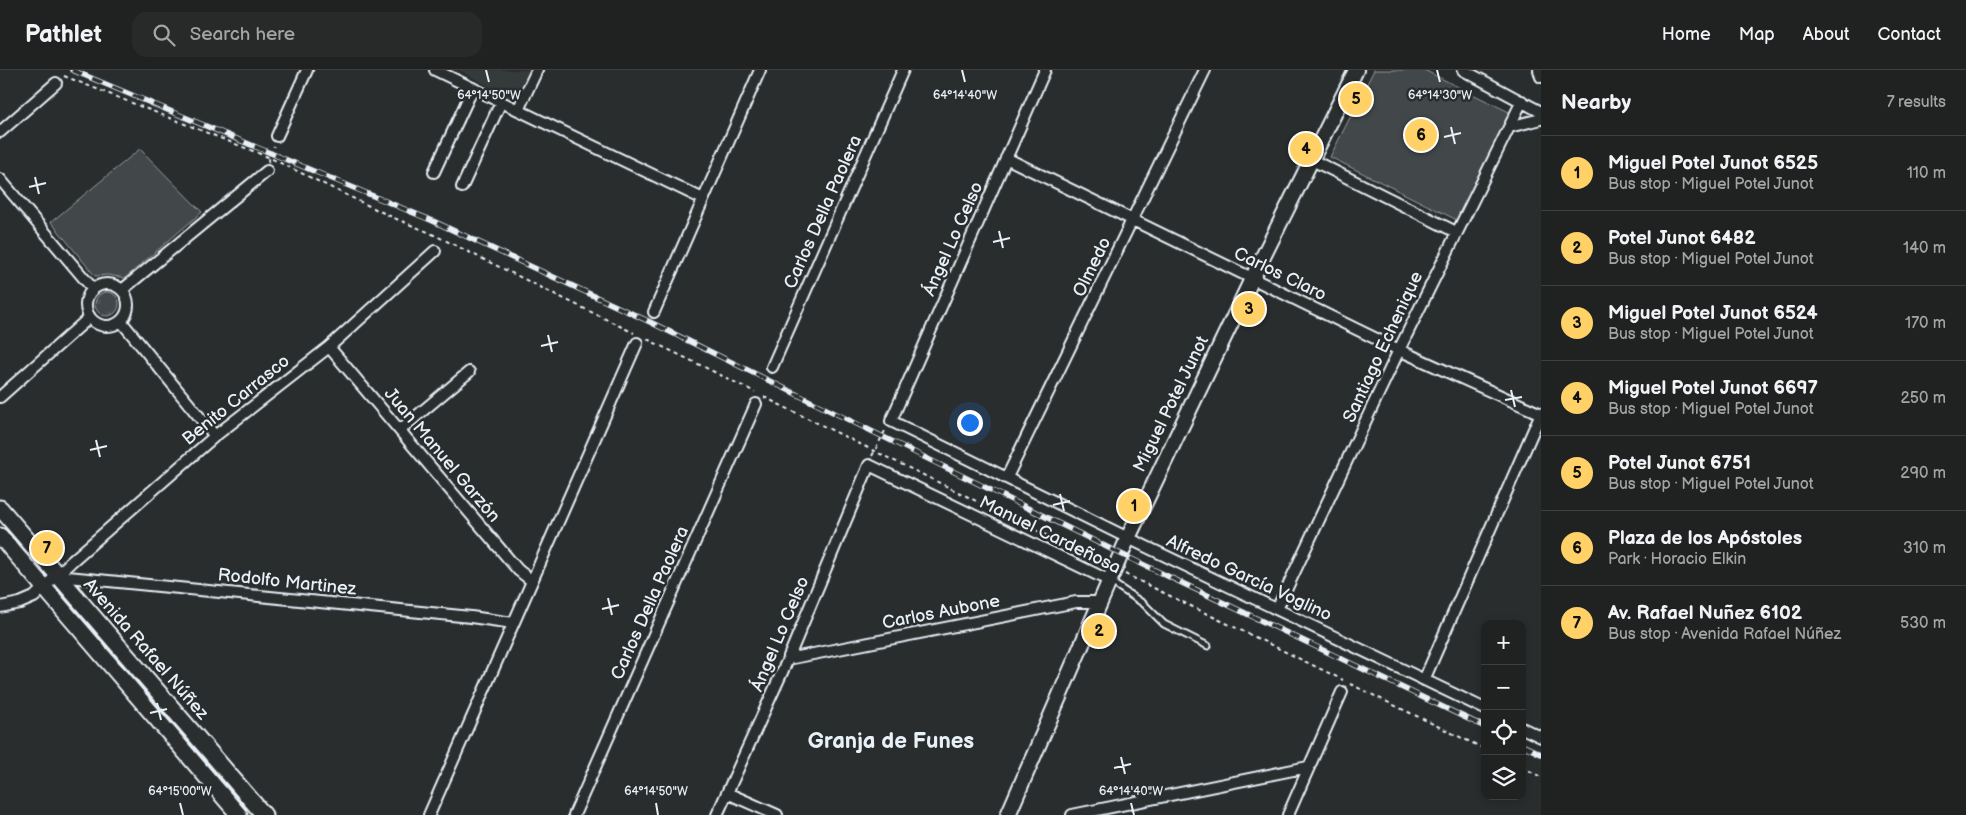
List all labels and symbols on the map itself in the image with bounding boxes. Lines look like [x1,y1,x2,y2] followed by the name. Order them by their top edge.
[1340,80,1372,118] pin: 5
[457,88,521,103] text: 64°14'50"W
[933,88,997,103] text: 64°14'40"W
[1408,88,1472,103] text: 64°14'30"W
[1405,116,1437,154] pin: 6
[1290,130,1322,168] pin: 4
[780,132,866,292] street label: Carlos Della Paolera
[917,178,988,299] street label: Ángel Lo Celso
[1069,234,1115,300] street label: Olmedo
[1230,243,1330,305] street label: Carlos Claro
[1339,268,1427,426] street label: Santiago Echenique
[1233,290,1265,328] pin: 3
[1129,332,1213,476] street label: Miguel Potel Junot
[178,350,294,450] street label: Benito Carrasco
[380,383,504,527] street label: Juan Manuel Garzón
[957,410,983,436] your location
[1118,487,1150,525] pin: 1
[976,492,1124,578] street label: Manuel Cardeñosa
[607,523,693,683] street label: Carlos Della Paolera
[31,529,63,567] pin: 7
[1163,530,1335,626] street label: Alfredo García Voglino
[217,564,358,600] street label: Rodolfo Martinez
[745,573,814,695] street label: Ángel Lo Celso
[79,574,213,724] street label: Avenida Rafael Núñez
[880,590,1002,634] street label: Carlos Aubone
[1083,612,1115,650] pin: 2
[808,728,974,755] district label: Granja de Funes
[148,784,212,799] text: 64°15'00"W
[624,784,688,799] text: 64°14'50"W
[1099,784,1163,799] text: 64°14'40"W

